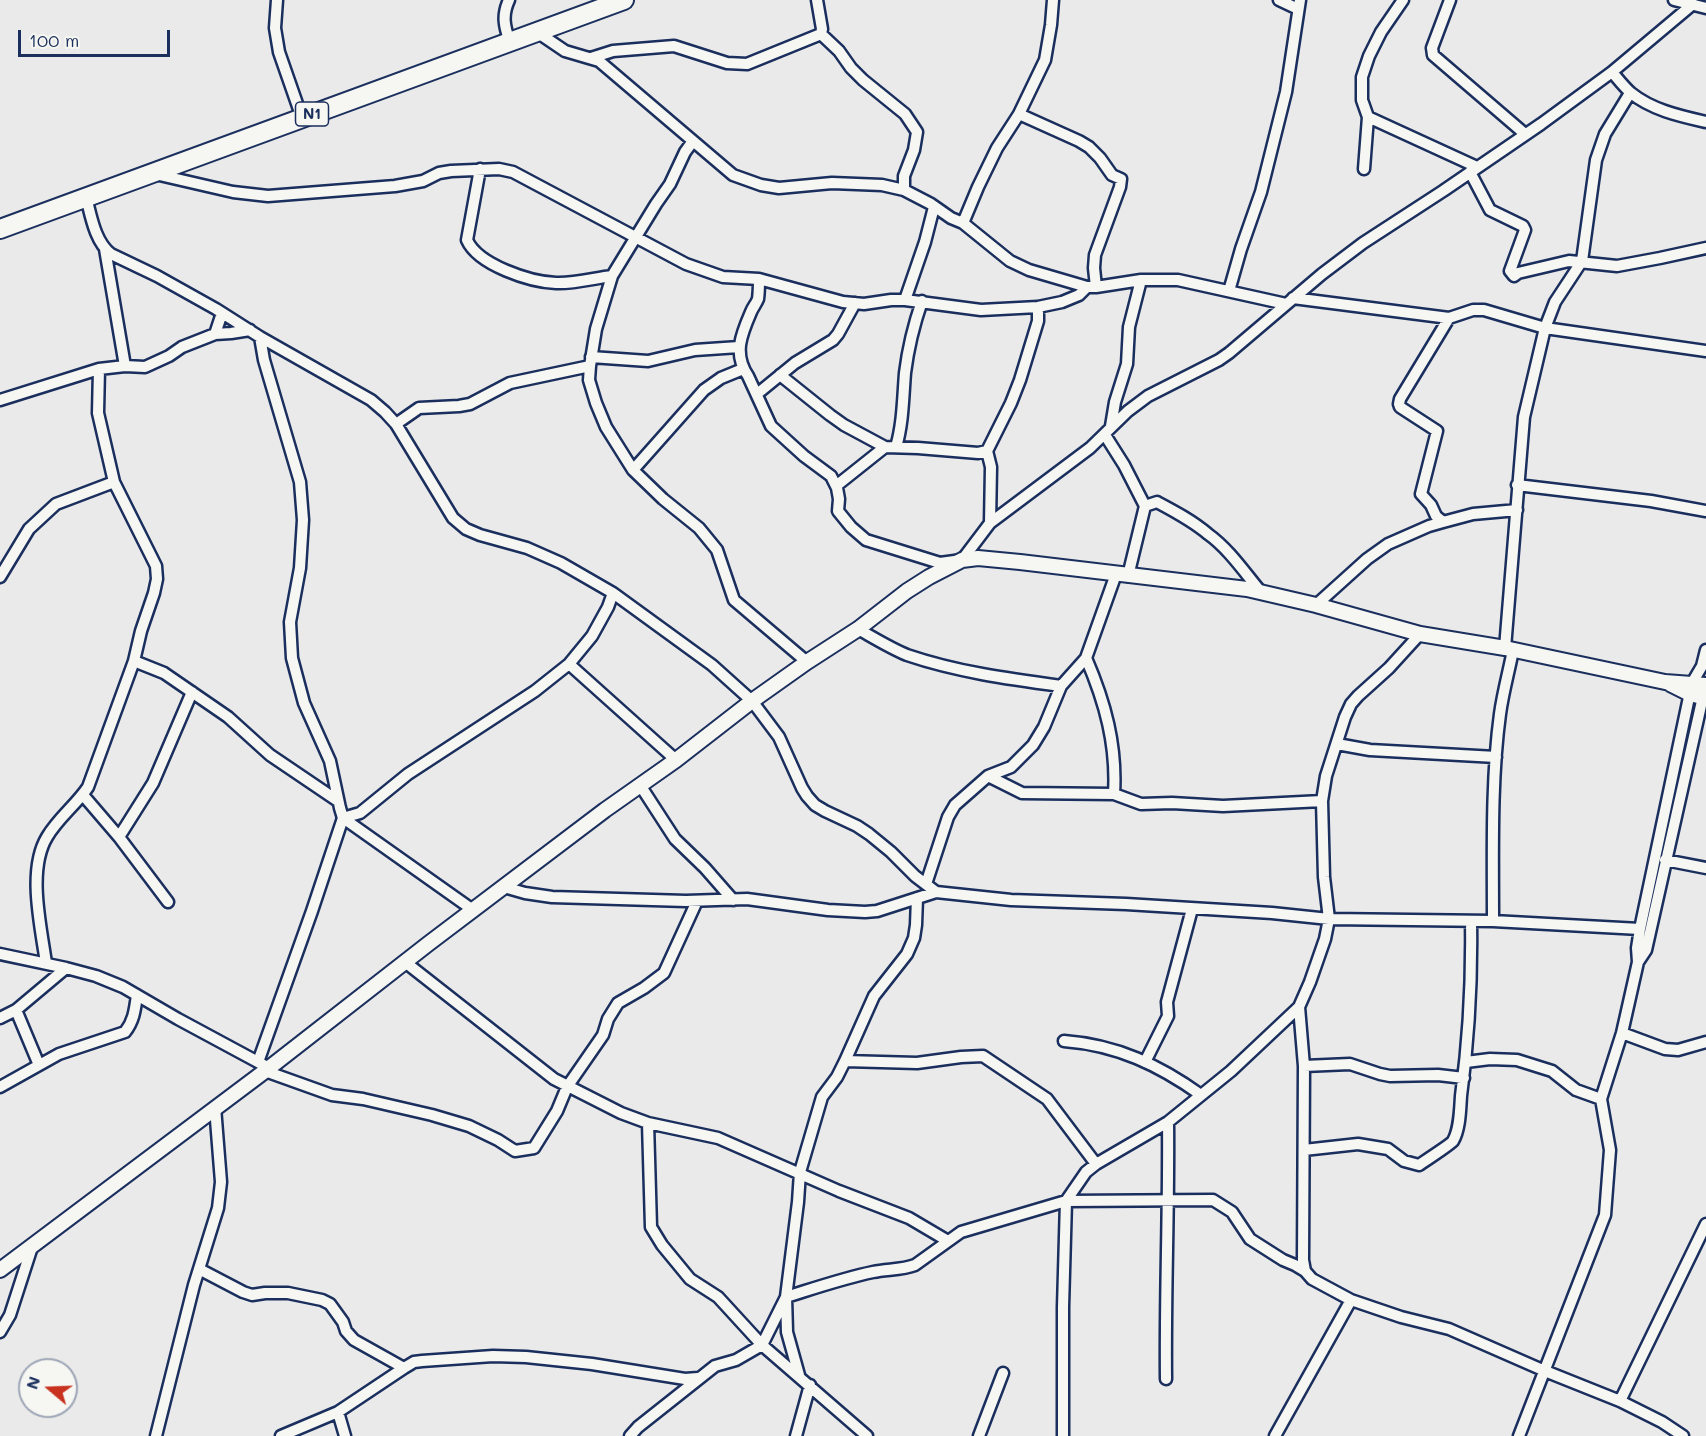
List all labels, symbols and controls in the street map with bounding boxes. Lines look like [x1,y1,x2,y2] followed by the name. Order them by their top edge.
[21,18,172,56] scale bar
[29,28,79,52] text: 100 m
[296,102,328,126] road number: N1
[18,1358,78,1418] north arrow
[20,1373,44,1392] text: N

